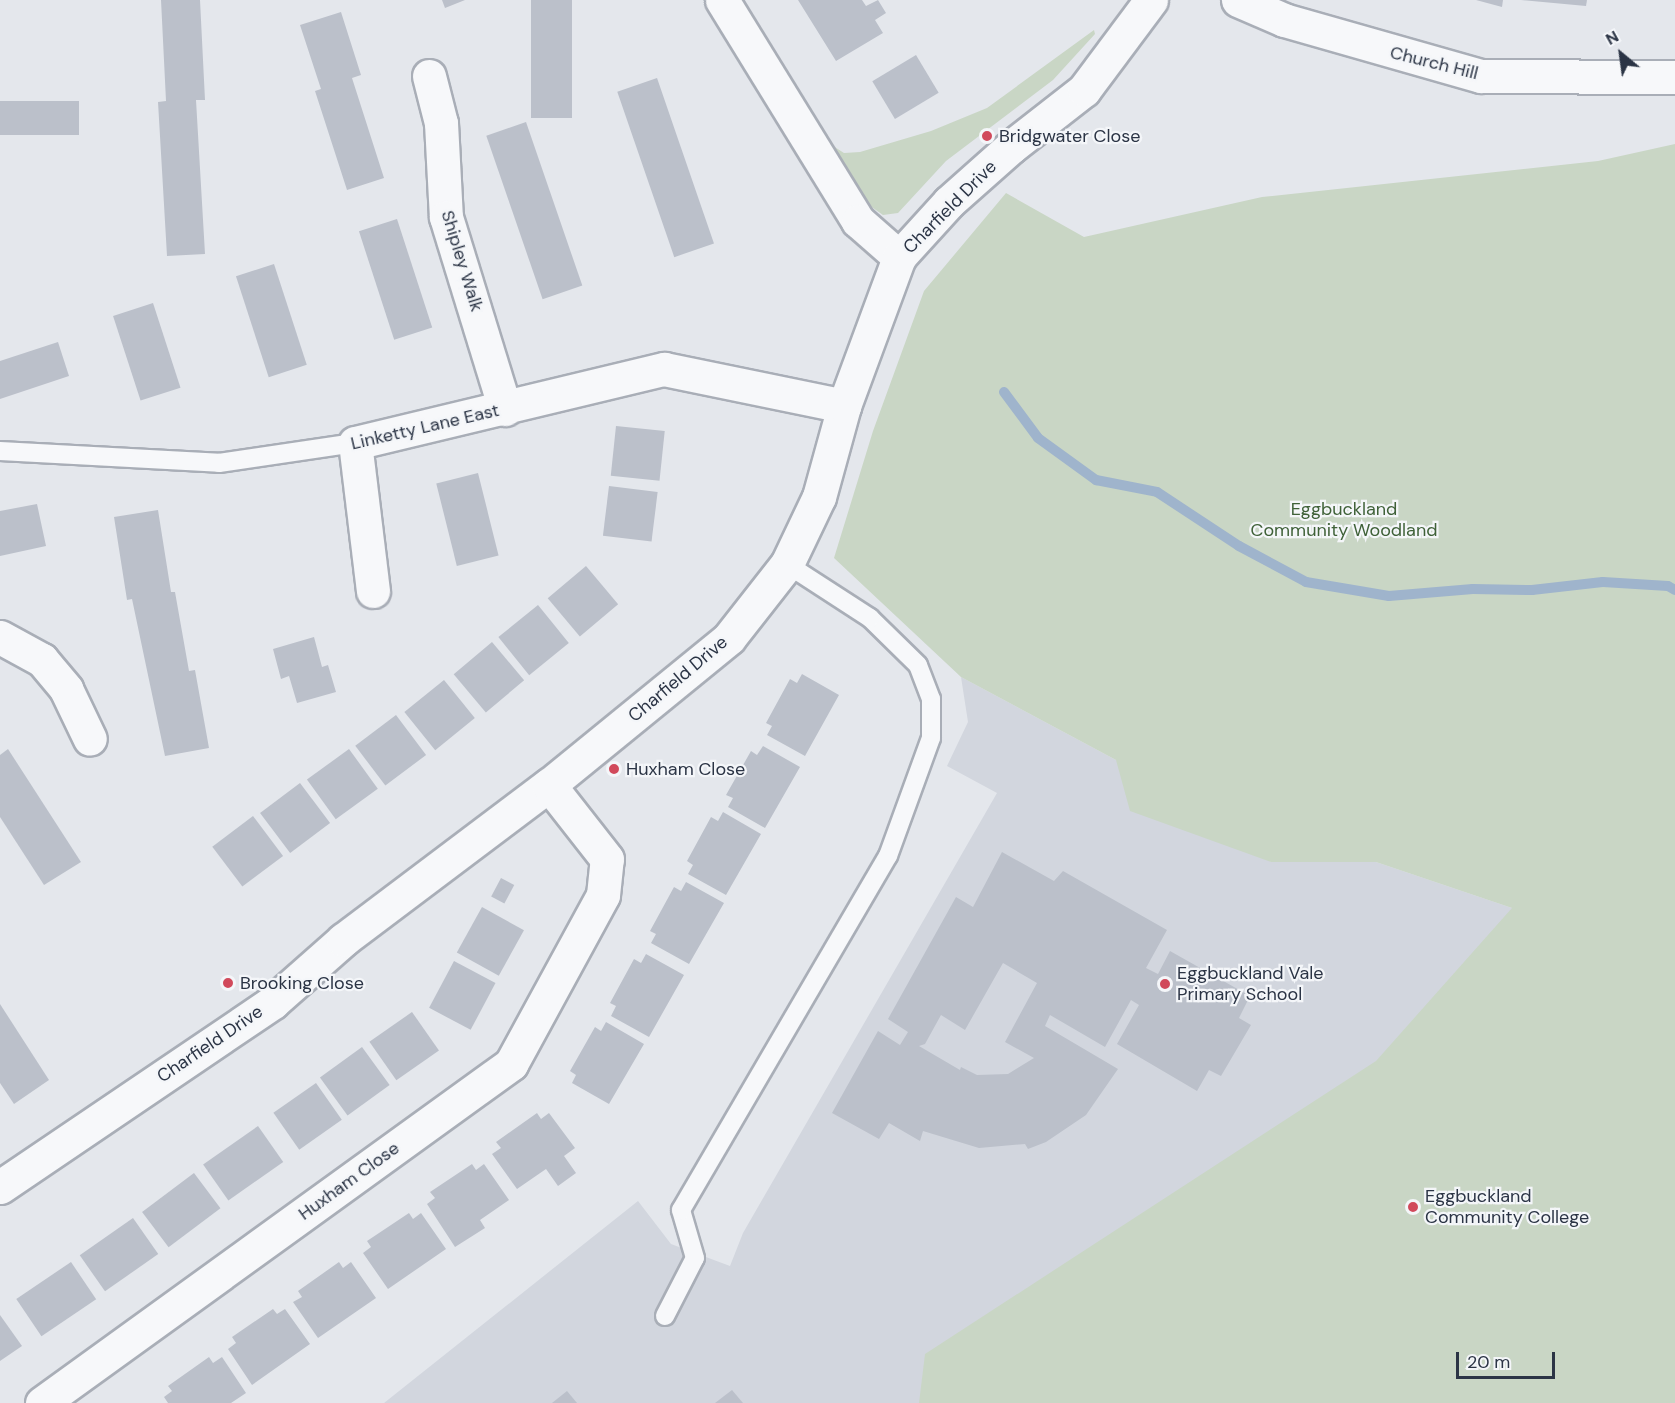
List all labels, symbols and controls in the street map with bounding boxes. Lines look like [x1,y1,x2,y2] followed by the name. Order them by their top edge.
[1591,24,1651,84] north arrow
[1602,26,1622,50] text: N
[1388,42,1480,84] street label: Church Hill
[999,125,1140,147] place label: Bridgwater Close
[980,129,994,143] marker: Bridgwater Close
[899,156,1001,258] street label: Charfield Drive
[436,208,488,314] street label: Shipley Walk
[349,399,501,455] street label: Linketty Lane East
[1250,499,1438,542] park label: Eggbuckland Community Woodland
[624,631,732,727] street label: Charfield Drive
[626,758,745,780] place label: Huxham Close
[607,762,621,776] marker: Huxham Close
[1177,963,1323,1006] place label: Eggbuckland Vale Primary School
[240,972,364,994] place label: Brooking Close
[221,976,235,990] marker: Brooking Close
[1158,977,1172,991] marker: Eggbuckland Vale Primary School
[153,1001,267,1087] street label: Charfield Drive
[294,1137,404,1225] street label: Huxham Close
[1425,1186,1589,1228] place label: Eggbuckland Community College
[1406,1200,1420,1214] marker: Eggbuckland Community College
[1459,1340,1558,1378] scale bar
[1467,1350,1510,1374] text: 20 m

